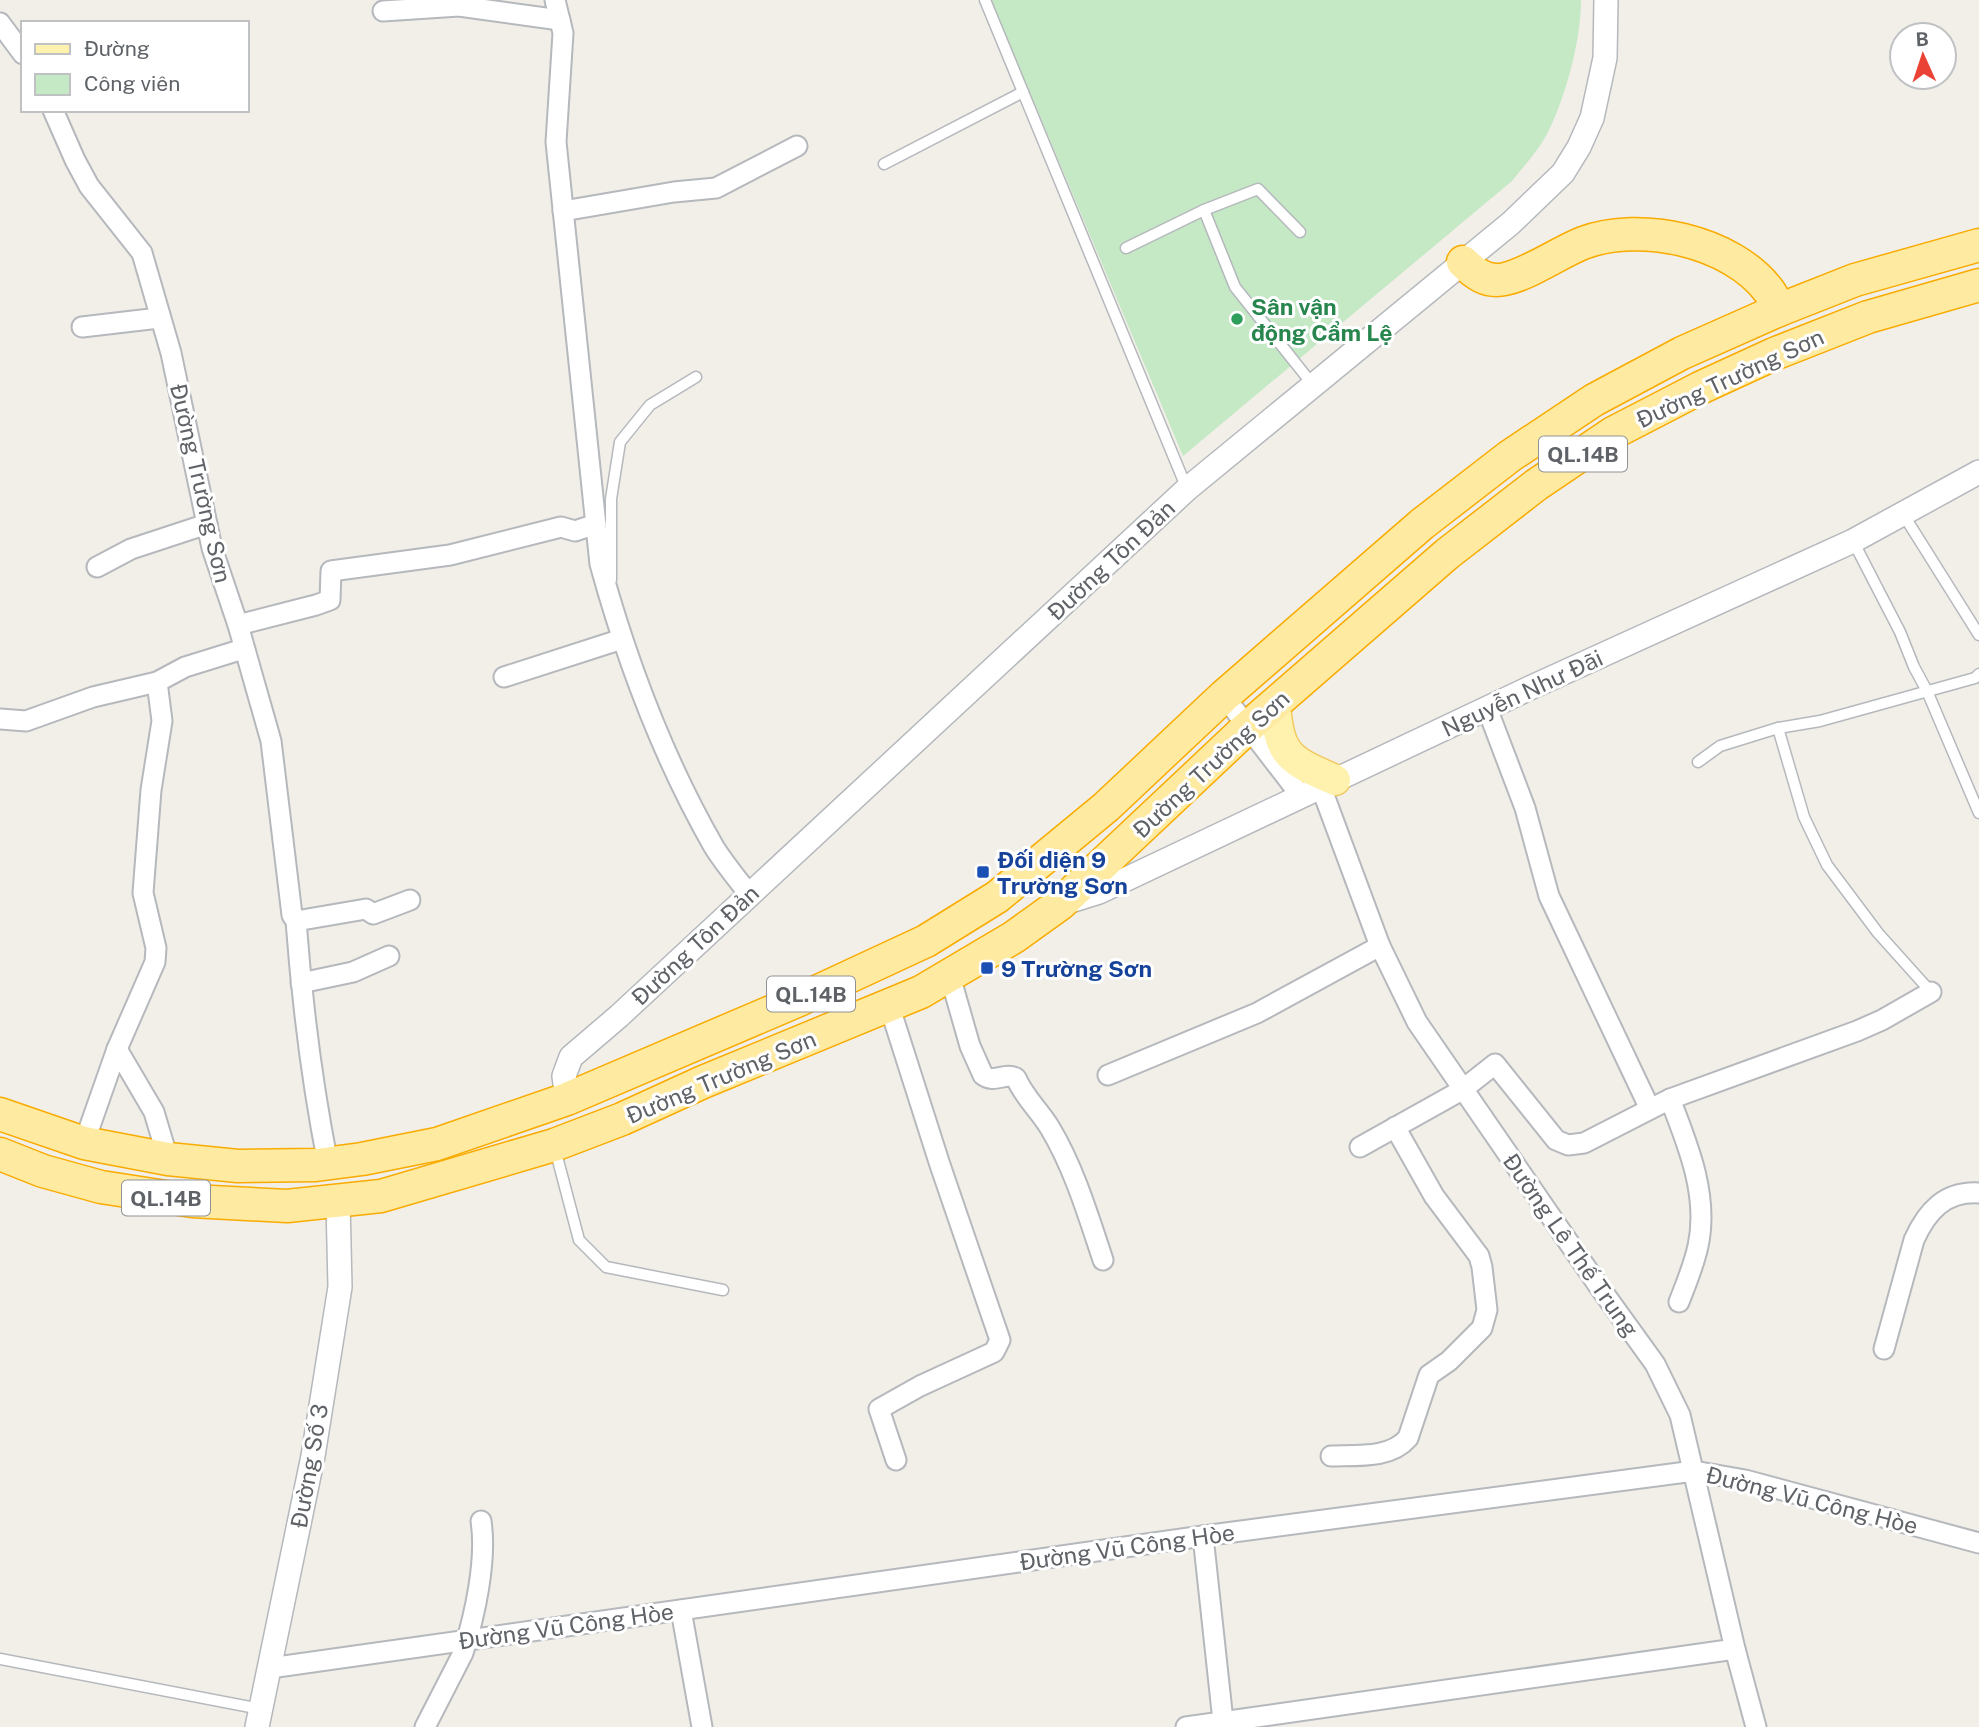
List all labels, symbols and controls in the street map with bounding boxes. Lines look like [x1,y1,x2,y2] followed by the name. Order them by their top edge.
[21,21,248,112] legend
[1888,21,1958,91] north arrow
[1915,28,1929,50] text: B
[84,36,150,61] text: Đường
[84,71,180,96] text: Công viên
[1251,293,1393,346] place label: Sân vận động Cẩm Lệ
[1229,311,1245,327] marker: Sân vận động Cẩm Lệ
[1632,323,1828,433] street label: Đường Trường Sơn
[165,381,237,585] street label: Đường Trường Sơn
[1539,436,1627,472] road number: QL.14B
[1042,494,1180,626] street label: Đường Tôn Đản
[1437,644,1607,742] street label: Nguyễn Như Đãi
[1127,685,1295,843] street label: Đường Trường Sơn
[997,846,1128,899] place label: Đối diện 9 Trường Sơn
[975,864,991,880] marker: Đối diện 9 Trường Sơn
[626,879,764,1011] street label: Đường Tôn Đản
[1001,955,1152,982] place label: 9 Trường Sơn
[979,960,995,976] marker: 9 Trường Sơn
[767,976,855,1012] road number: QL.14B
[622,1025,820,1129] street label: Đường Trường Sơn
[1498,1148,1644,1342] street label: Đường Lê Thế Trung
[122,1180,210,1216] road number: QL.14B
[285,1402,333,1530] street label: Đường Số 3
[1703,1461,1921,1539] street label: Đường Vũ Công Hòe
[1018,1519,1236,1575] street label: Đường Vũ Công Hòe
[457,1598,675,1654] street label: Đường Vũ Công Hòe

